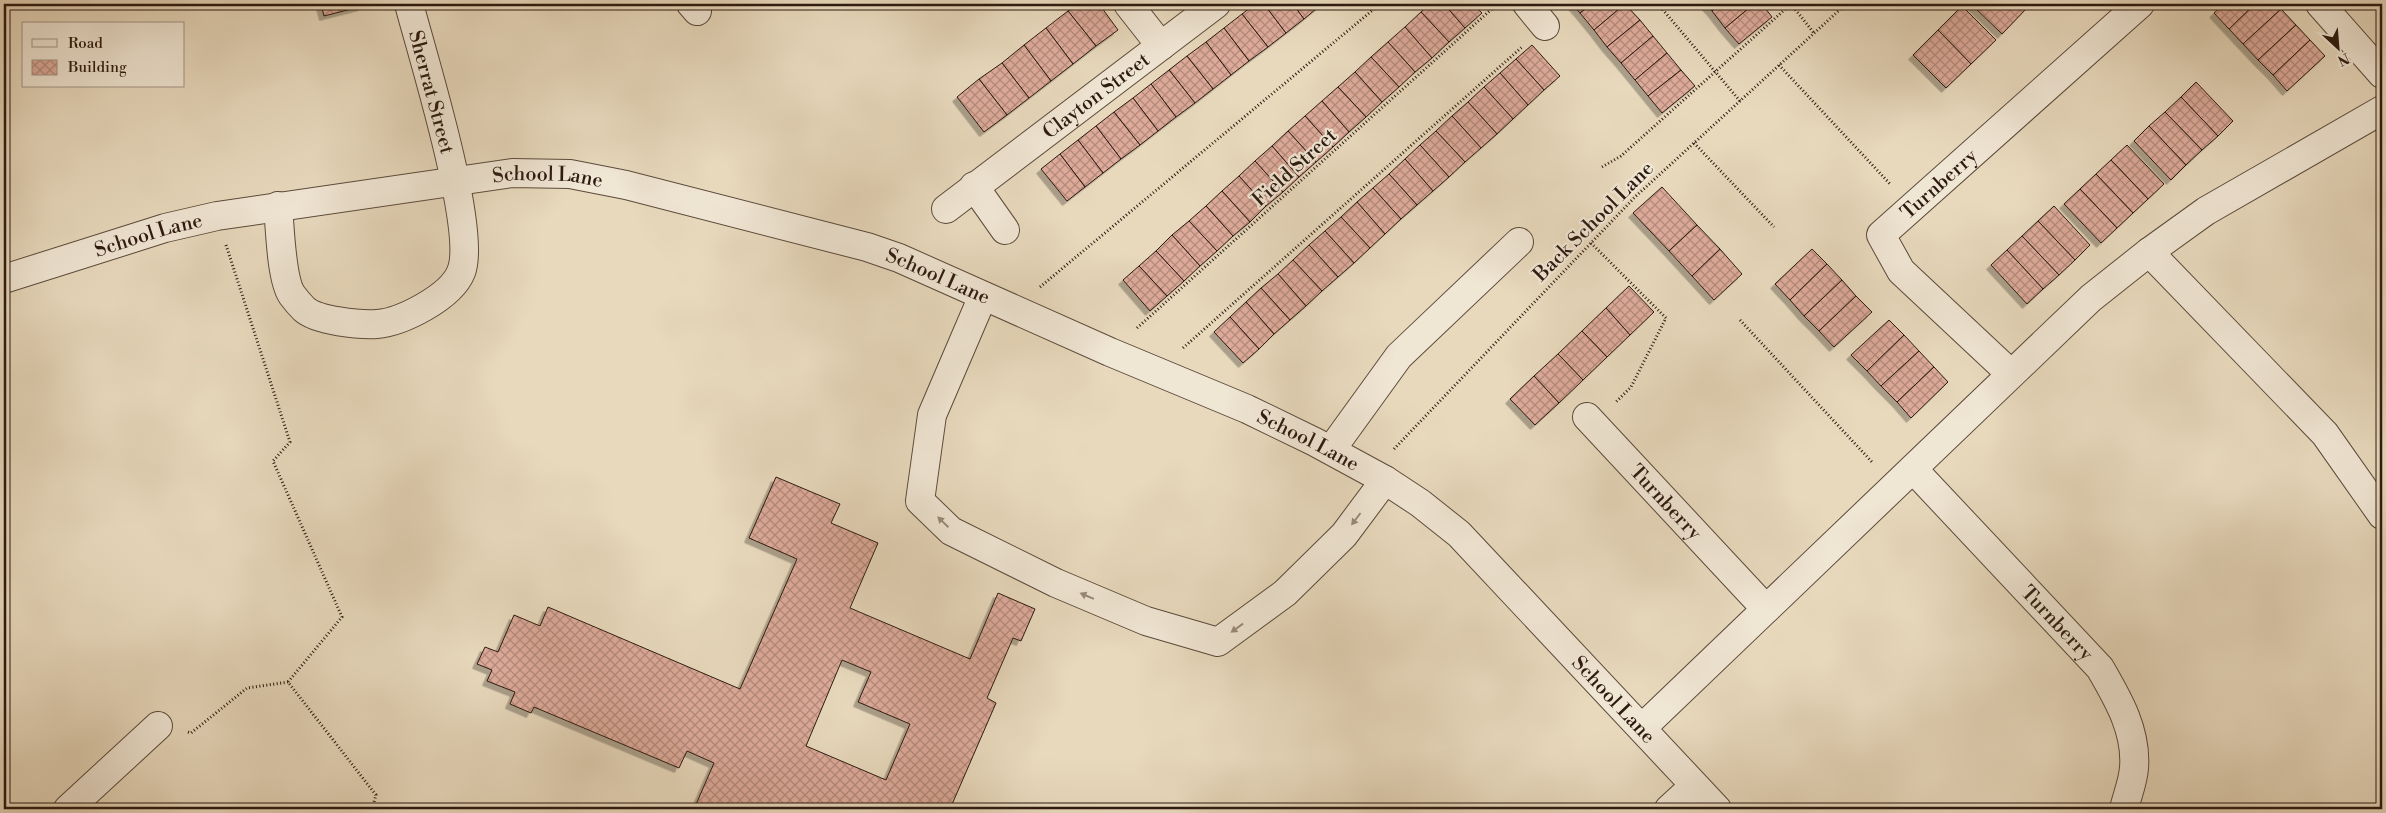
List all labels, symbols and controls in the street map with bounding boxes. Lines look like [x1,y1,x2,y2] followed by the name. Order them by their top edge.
[22,22,185,88] legend
[2314,22,2364,72] north arrow
[402,28,459,157] street label: Sherrat Street
[68,34,103,53] text: Road
[1038,48,1155,145] street label: Clayton Street
[2334,48,2352,69] text: N
[67,58,127,77] text: Building
[1247,124,1343,213] street label: Field Street
[1896,144,1983,226] street label: Turnberry
[1528,157,1660,288] street label: Back School Lane
[491,162,605,194] street label: School Lane
[92,209,205,264] street label: School Lane
[882,243,993,311] street label: School Lane
[1252,405,1363,477] street label: School Lane
[1624,460,1707,546] street label: Turnberry
[1351,512,1361,526] one-way arrow
[937,516,949,528] one-way arrow
[2015,581,2098,667] street label: Turnberry
[1080,592,1094,600] one-way arrow
[1231,623,1244,634] one-way arrow
[1566,651,1660,749] street label: School Lane

